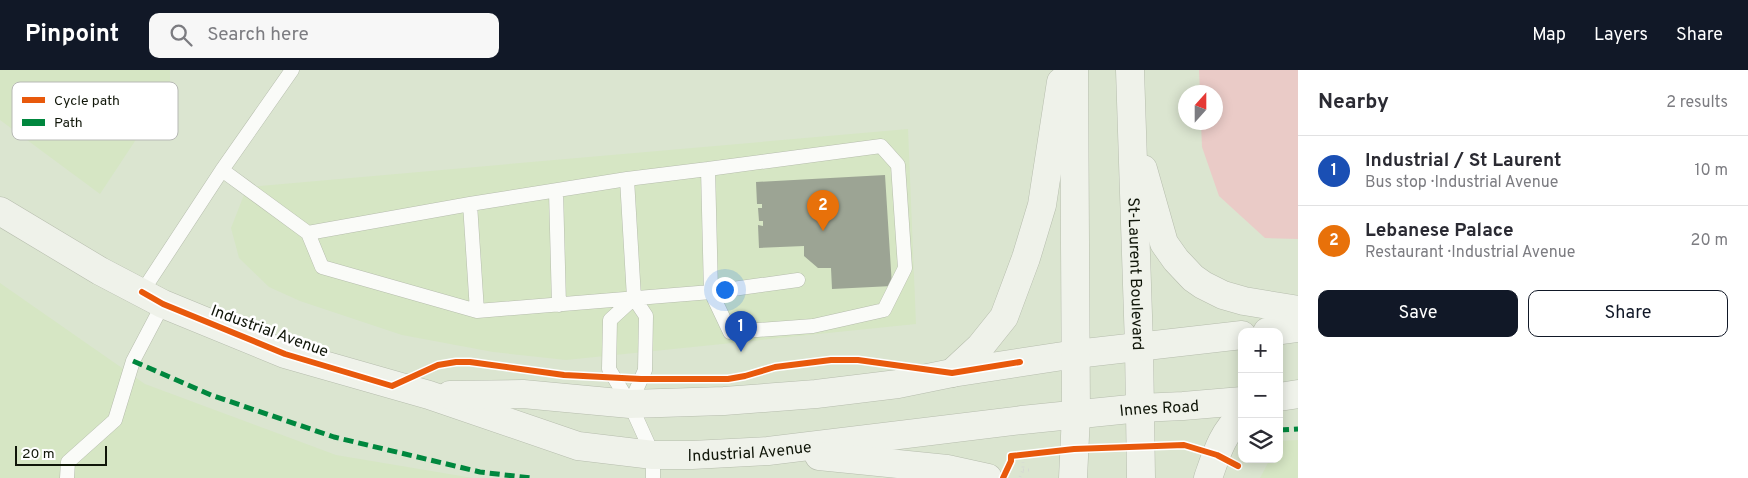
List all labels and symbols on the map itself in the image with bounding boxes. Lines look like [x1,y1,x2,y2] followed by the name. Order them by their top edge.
[12,82,178,140] legend
[1178,85,1223,130] north arrow
[54,93,120,110] text: Cycle path
[54,115,83,132] text: Path
[807,190,839,231] pin: 2
[1122,197,1147,351] street label: St-Laurent Boulevard
[712,277,738,303] your location
[208,301,331,362] street label: Industrial Avenue
[725,311,757,352] pin: 1
[1118,397,1200,422] street label: Innes Road
[688,438,813,467] street label: Industrial Avenue
[15,443,108,466] scale bar

